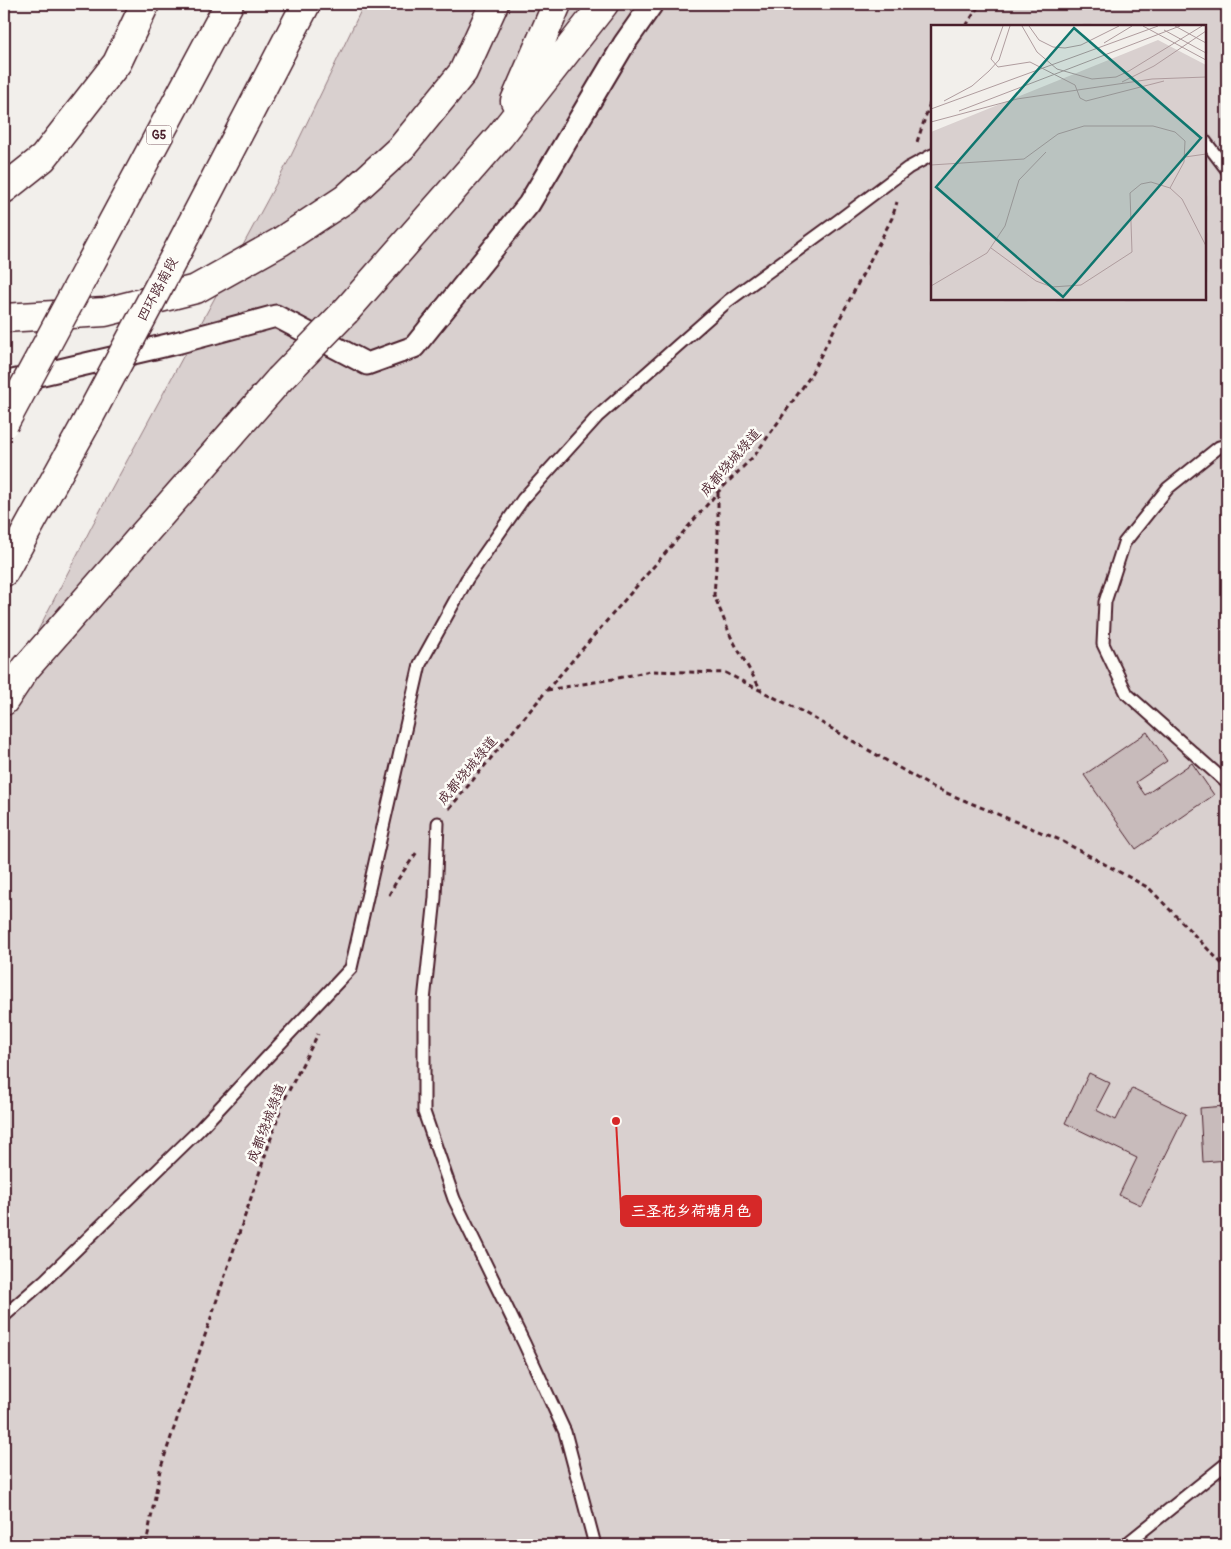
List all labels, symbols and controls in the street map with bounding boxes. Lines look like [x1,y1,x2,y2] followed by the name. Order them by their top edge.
[931,25,1206,300] inset map
[146,126,172,144] road number: G5
[134,254,181,324] street label: 四环路南段
[696,425,764,500] street label: 成都绕城绿道
[434,733,501,808] street label: 成都绕城绿道
[243,1081,289,1165] street label: 成都绕城绿道
[621,1196,761,1226] callout: 三圣花乡荷塘月色
[631,1202,751,1221] text: 三圣花乡荷塘月色

